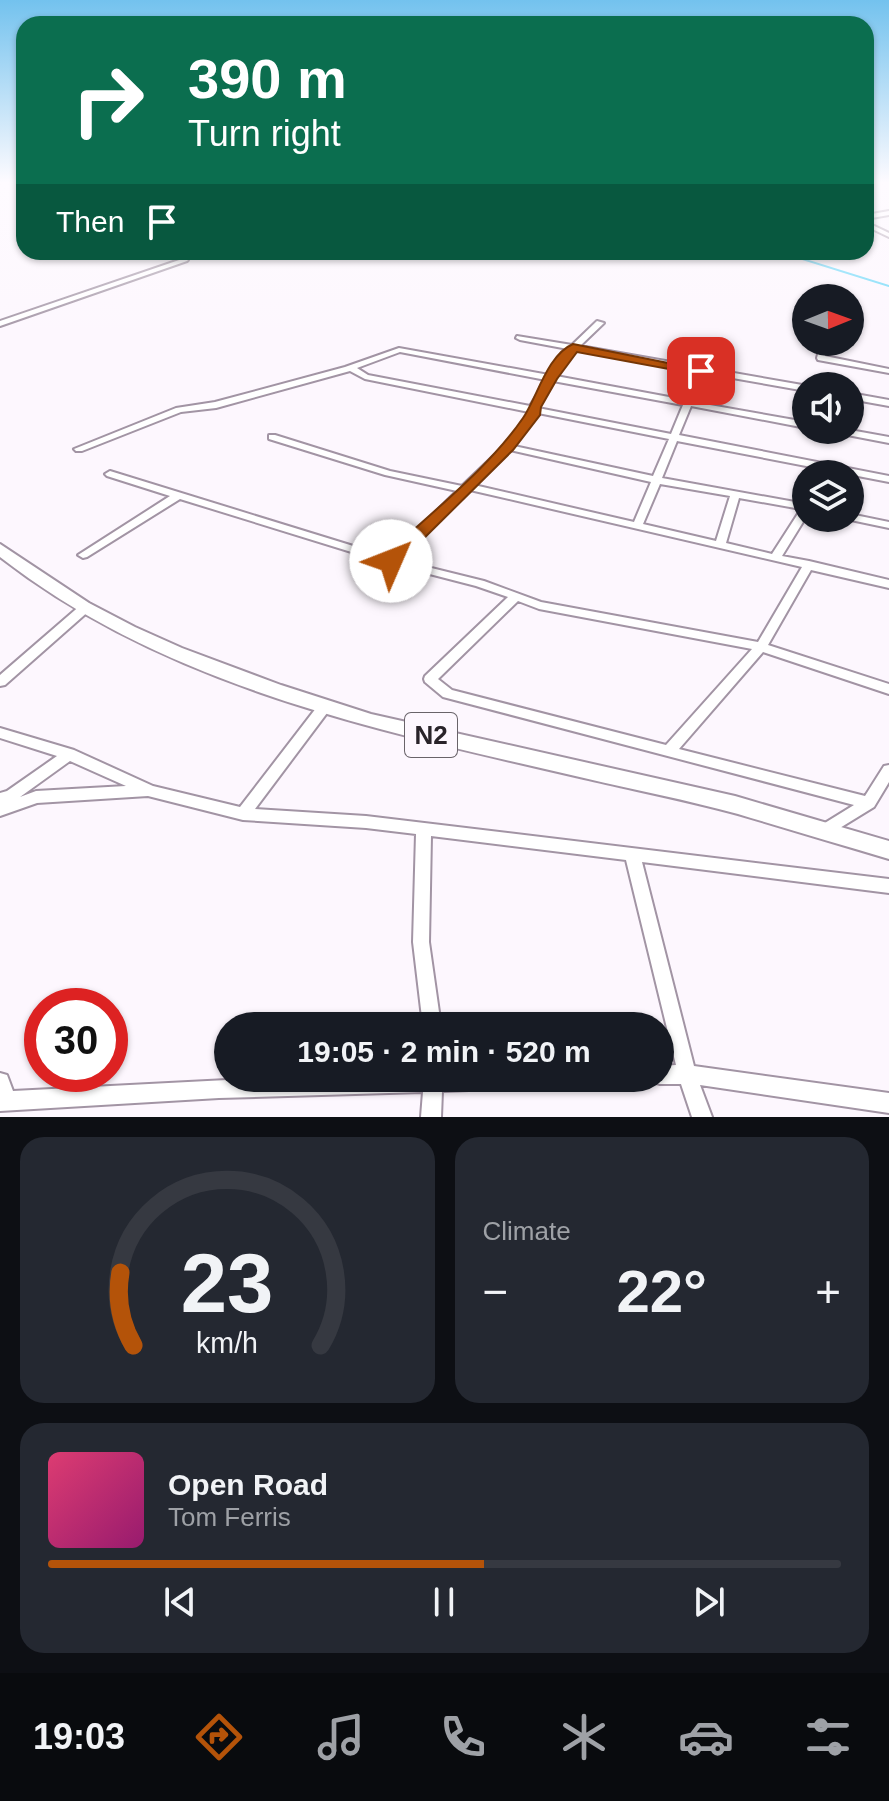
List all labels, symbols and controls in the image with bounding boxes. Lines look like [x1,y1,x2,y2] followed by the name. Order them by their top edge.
[188,47,347,110] text: 390 m
[56,48,160,152] icon: right
[188,113,341,154] text: Turn right
[140,200,184,244] icon: arrive
[56,205,124,238] text: Then
[792,284,864,356] north arrow
[792,284,864,532] map controls
[667,337,735,405] pin
[679,349,723,393] icon: arrive
[792,372,864,444] button: sound
[792,460,864,532] button: layers
[349,519,433,603] position arrow
[405,713,457,757] road number: N2
[24,988,128,1092] speed limit sign: 30
[297,1035,591,1068] text: 19:05 · 2 min · 520 m
[483,1216,571,1246] text: Climate
[181,1237,274,1330] text: 23
[616,1258,707,1325] text: 22°
[483,1267,508,1316] text: −
[815,1267,841,1316] text: +
[196,1327,258,1359] text: km/h
[168,1468,328,1501] text: Open Road
[168,1502,291,1532] text: Tom Ferris
[158,1580,202,1624] icon: previous
[422,1580,466,1624] icon: pause
[687,1580,731,1624] icon: next
[191,1709,247,1765] icon: directions
[313,1709,369,1765] icon: music
[435,1709,491,1765] icon: phone
[556,1709,612,1765] icon: climate
[678,1709,734,1765] icon: car
[800,1709,856,1765] icon: filters
[33,1716,125,1757] text: 19:03

